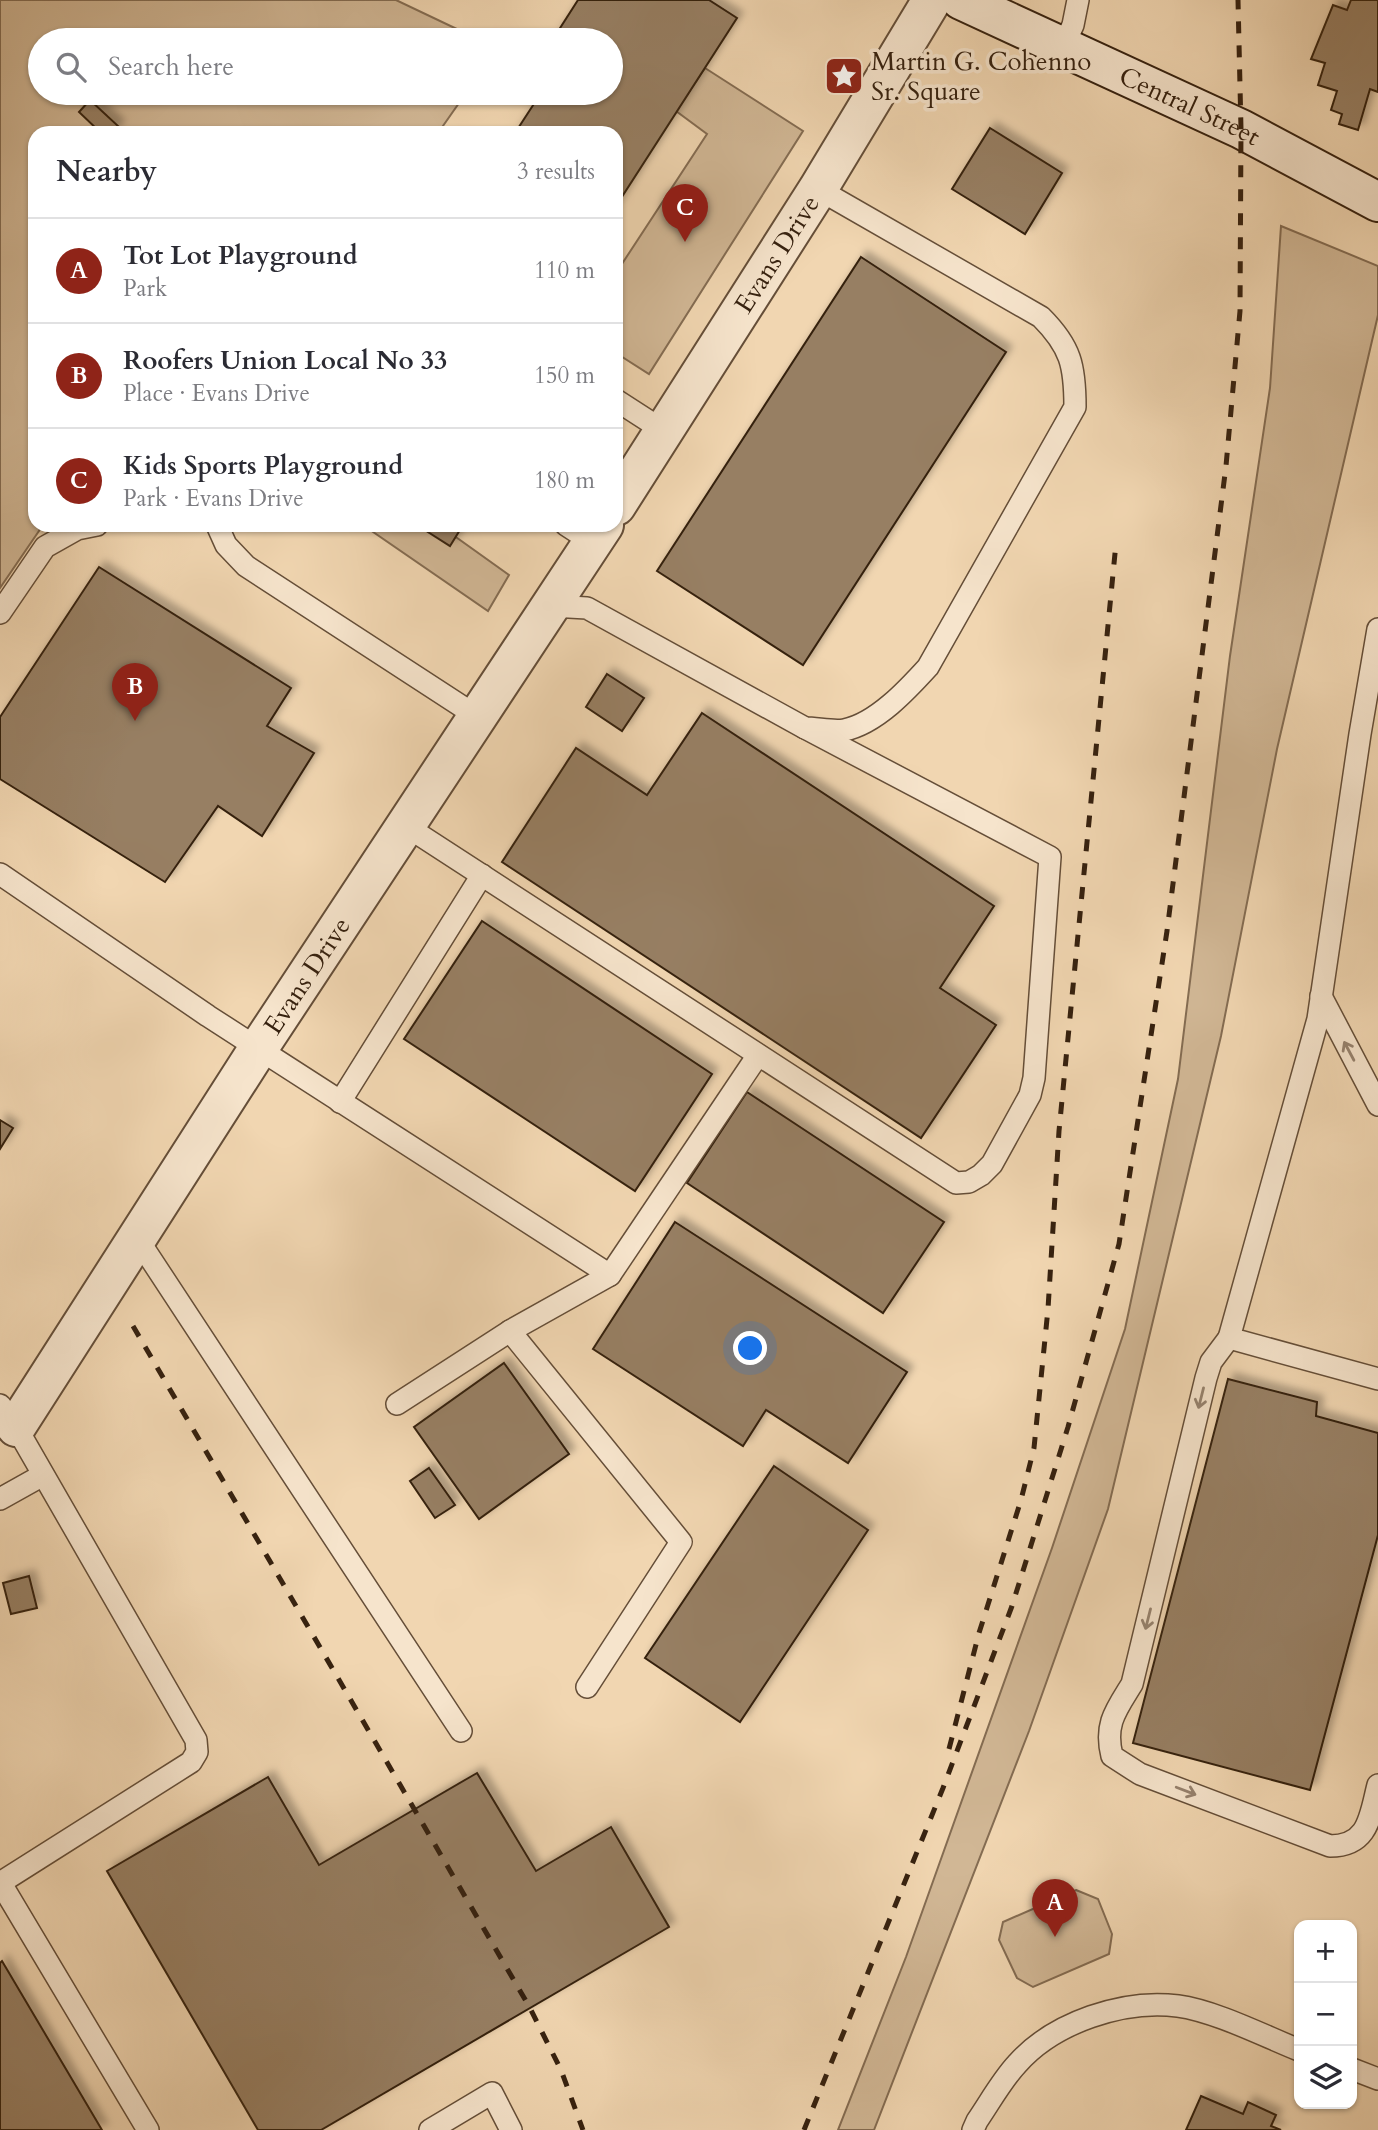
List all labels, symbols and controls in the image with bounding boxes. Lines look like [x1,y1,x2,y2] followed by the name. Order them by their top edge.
[28,28,623,105] search box
[871,44,1091,109] place label: Martin G. Cohenno Sr. Square
[52,48,90,86] icon: search
[108,49,234,84] text: Search here
[823,55,865,97] place icon: Martin G. Cohenno Sr. Square
[1114,58,1266,154] street label: Central Street
[56,151,157,192] text: Nearby
[517,156,595,187] text: 3 results
[662,184,708,242] pin: C
[726,188,827,320] street label: Evans Drive
[123,238,357,273] text: Tot Lot Playground
[70,255,88,286] text: A
[534,255,595,286] text: 110 m
[123,273,167,304] text: Park
[123,343,447,378] text: Roofers Union Local No 33
[71,360,87,391] text: B
[534,360,595,391] text: 150 m
[123,378,310,409] text: Place · Evans Drive
[123,448,403,483] text: Kids Sports Playground
[70,465,88,496] text: C
[534,465,595,496] text: 180 m
[123,483,304,514] text: Park · Evans Drive
[112,663,158,721] pin: B
[255,910,358,1041] street label: Evans Drive
[1342,1041,1356,1061] one-way arrow
[733,1331,767,1365] your location
[1194,1386,1207,1409] one-way arrow
[1141,1608,1154,1630] one-way arrow
[1174,1786,1196,1798] one-way arrow
[1032,1879,1078,1937] pin: A
[1294,1920,1357,2109] map controls
[1294,1920,1357,1983] button: +
[1294,1983,1357,2046] button: −
[1294,2046,1357,2109] button: layers

